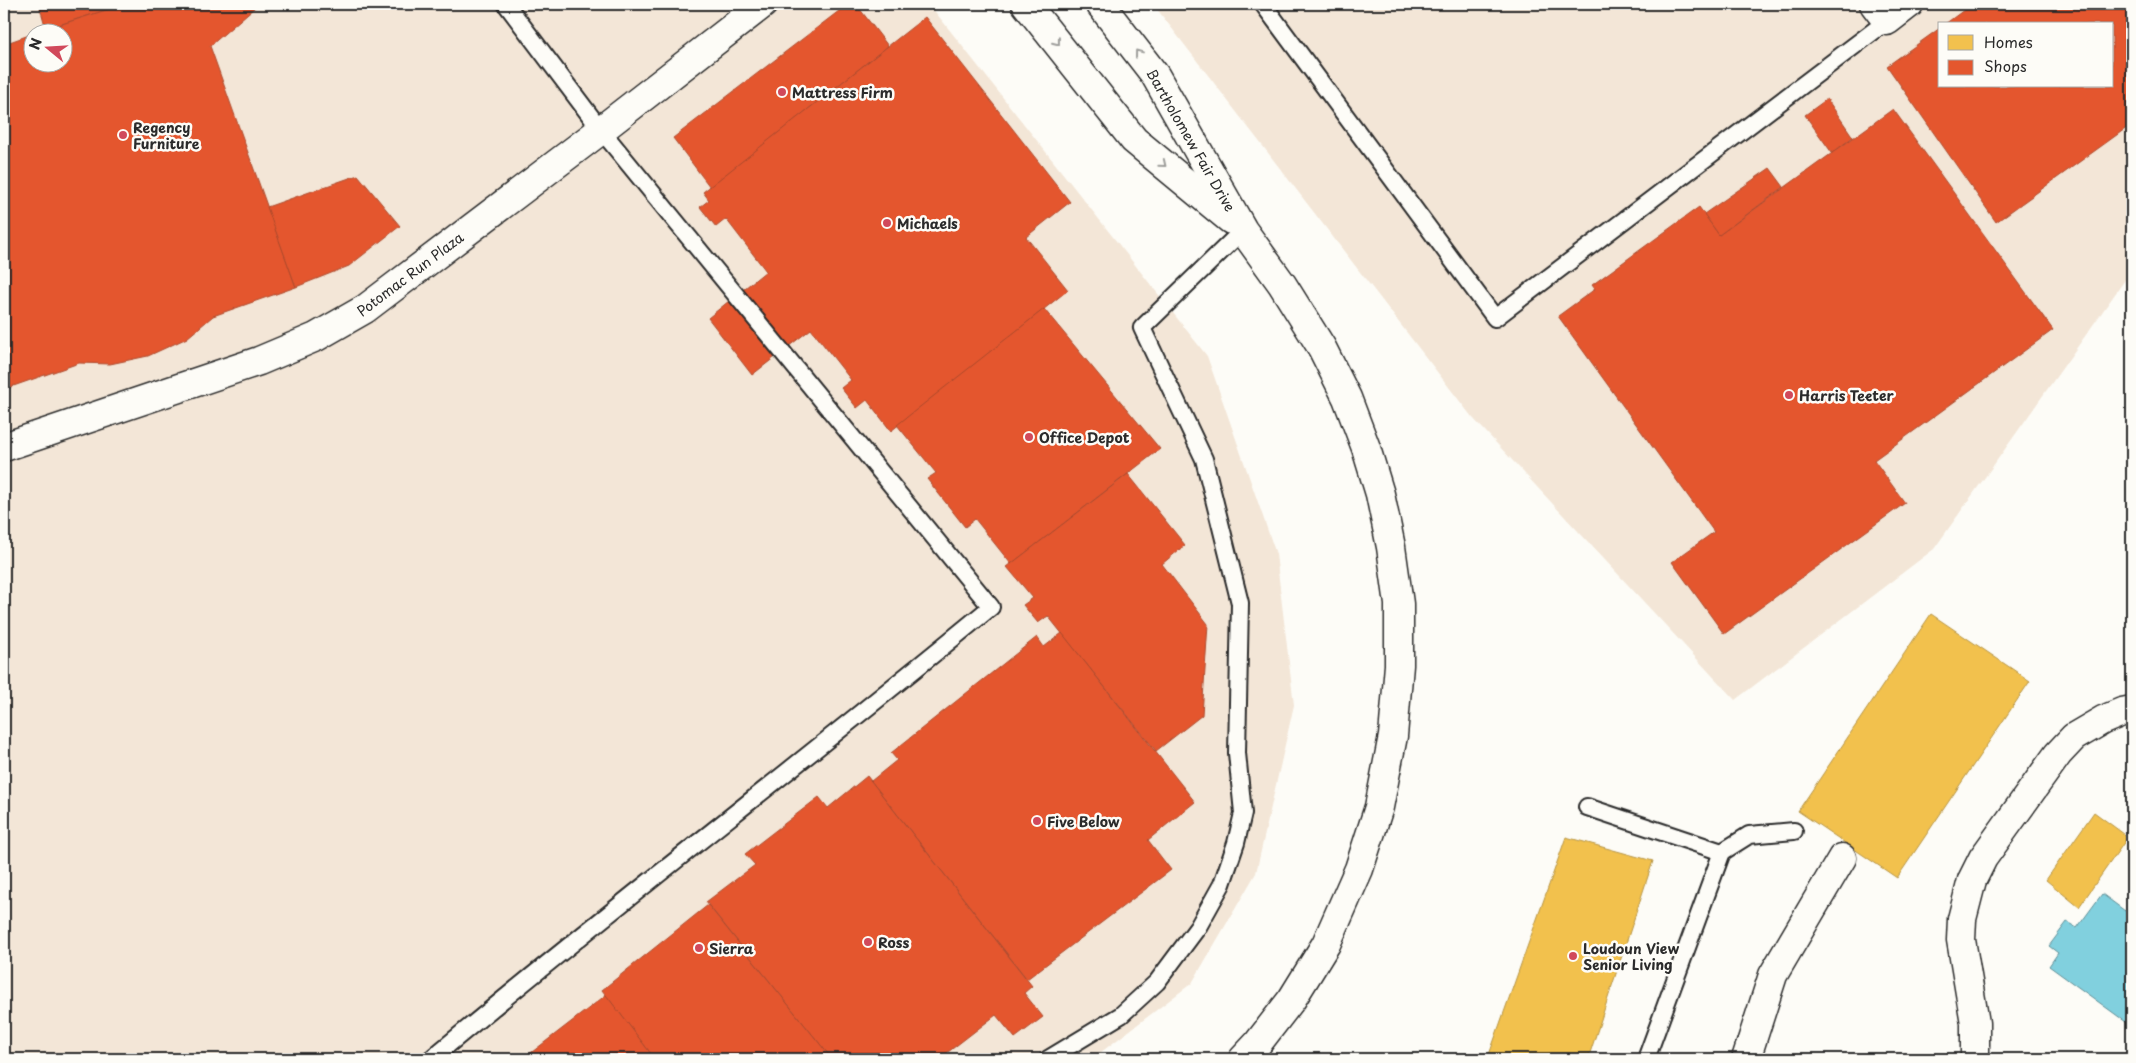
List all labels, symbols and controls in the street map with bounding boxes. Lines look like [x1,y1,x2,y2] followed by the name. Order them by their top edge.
[22,22,72,72] north arrow
[1938,22,2114,88] legend
[1984,30,2033,53] text: Homes
[23,35,47,52] text: N
[1051,36,1059,45] one-way arrow
[1135,49,1144,59] one-way arrow
[1984,54,2027,77] text: Shops
[1141,65,1241,215] street label: Bartholomew Fair Drive
[792,82,893,103] place label: Mattress Firm
[776,86,788,98] marker: Mattress Firm
[133,117,200,154] place label: Regency Furniture
[117,129,129,141] marker: Regency Furniture
[1157,158,1166,167] one-way arrow
[897,213,958,234] place label: Michaels
[881,217,893,229] marker: Michaels
[352,227,468,321] street label: Potomac Run Plaza
[1799,385,1895,406] place label: Harris Teeter
[1783,389,1795,401] marker: Harris Teeter
[1039,427,1130,448] place label: Office Depot
[1023,431,1035,443] marker: Office Depot
[1047,811,1120,832] place label: Five Below
[1031,815,1043,827] marker: Five Below
[878,932,909,953] place label: Ross
[862,936,874,948] marker: Ross
[709,938,754,959] place label: Sierra
[1583,938,1679,975] place label: Loudoun View Senior Living
[693,942,705,954] marker: Sierra
[1567,950,1579,962] marker: Loudoun View Senior Living

